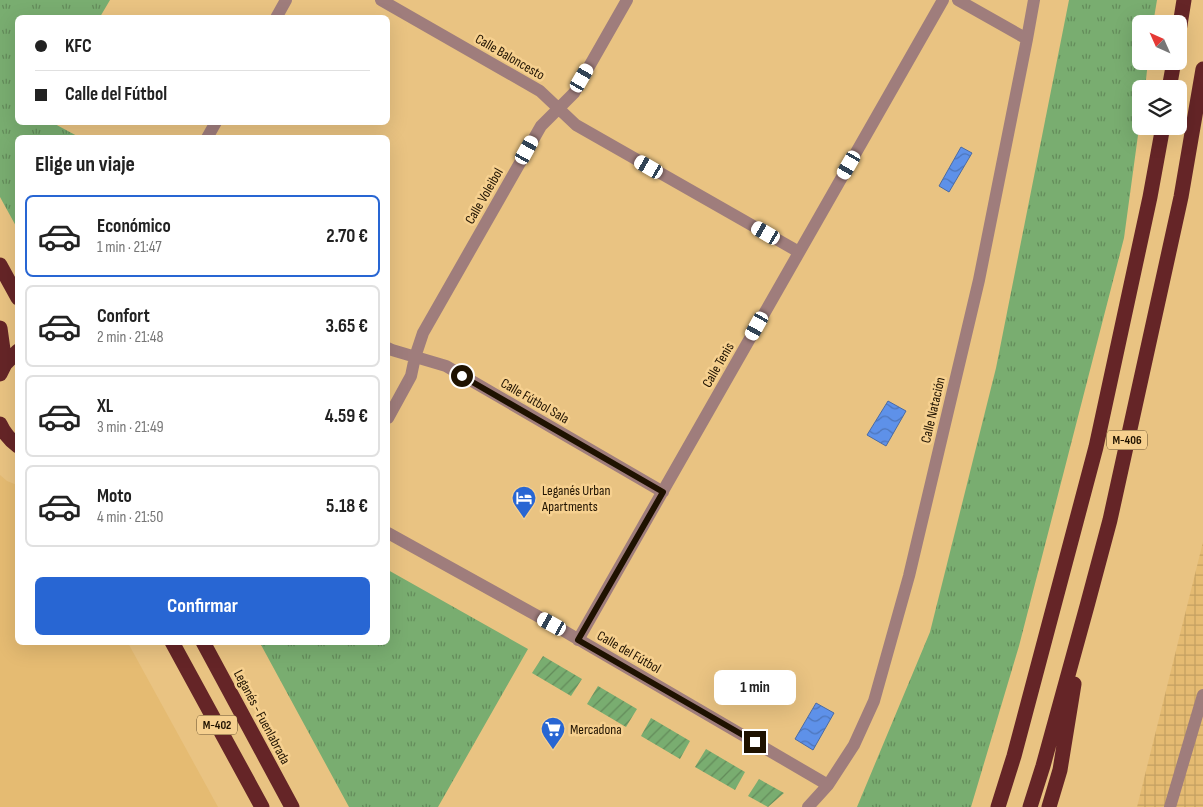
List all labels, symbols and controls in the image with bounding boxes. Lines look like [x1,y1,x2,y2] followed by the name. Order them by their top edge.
[1132,15,1188,70] north arrow
[1132,15,1187,135] map controls
[472,30,548,84] street label: Calle Baloncesto
[65,35,92,58] text: KFC
[568,61,595,95] car
[1132,80,1187,135] button: layers
[65,83,167,106] text: Calle del Fútbol
[513,133,540,167] car
[835,148,862,182] car
[35,151,135,178] text: Elige un viaje
[632,153,665,181] car
[461,165,507,227] street label: Calle Voleibol
[37,214,82,259] icon: car
[97,215,171,238] text: Económico
[749,219,782,247] car
[326,225,368,248] text: 2.70 €
[97,238,162,257] text: 1 min · 21:47
[37,304,82,349] icon: car
[97,305,150,328] text: Confort
[743,309,770,343] car
[326,315,368,338] text: 3.65 €
[97,328,164,347] text: 2 min · 21:48
[698,340,738,390] street label: Calle Tenis
[451,365,473,387] route start
[498,375,572,427] street label: Calle Fútbol Sala
[917,375,949,445] street label: Calle Natación
[37,394,82,439] icon: car
[97,395,113,418] text: XL
[325,405,368,428] text: 4.59 €
[97,418,164,437] text: 3 min · 21:49
[1107,430,1147,450] road number: M-406
[541,482,610,515] place label: Leganés Urban Apartments
[37,484,82,529] icon: car
[97,485,132,508] text: Moto
[511,485,537,519] hotel icon: Leganés Urban Apartments
[326,495,368,518] text: 5.18 €
[97,508,163,527] text: 4 min · 21:50
[35,577,370,635] button: Confirmar
[535,610,568,638] car
[594,627,664,677] street label: Calle del Fútbol
[230,667,294,767] street label: Leganés - Fuenlabrada
[714,670,796,704] callout: 1 min
[740,678,770,697] text: 1 min
[197,716,237,734] road number: M-402
[540,716,566,750] supermarket icon: Mercadona
[570,721,622,738] place label: Mercadona
[744,731,766,753] route end

